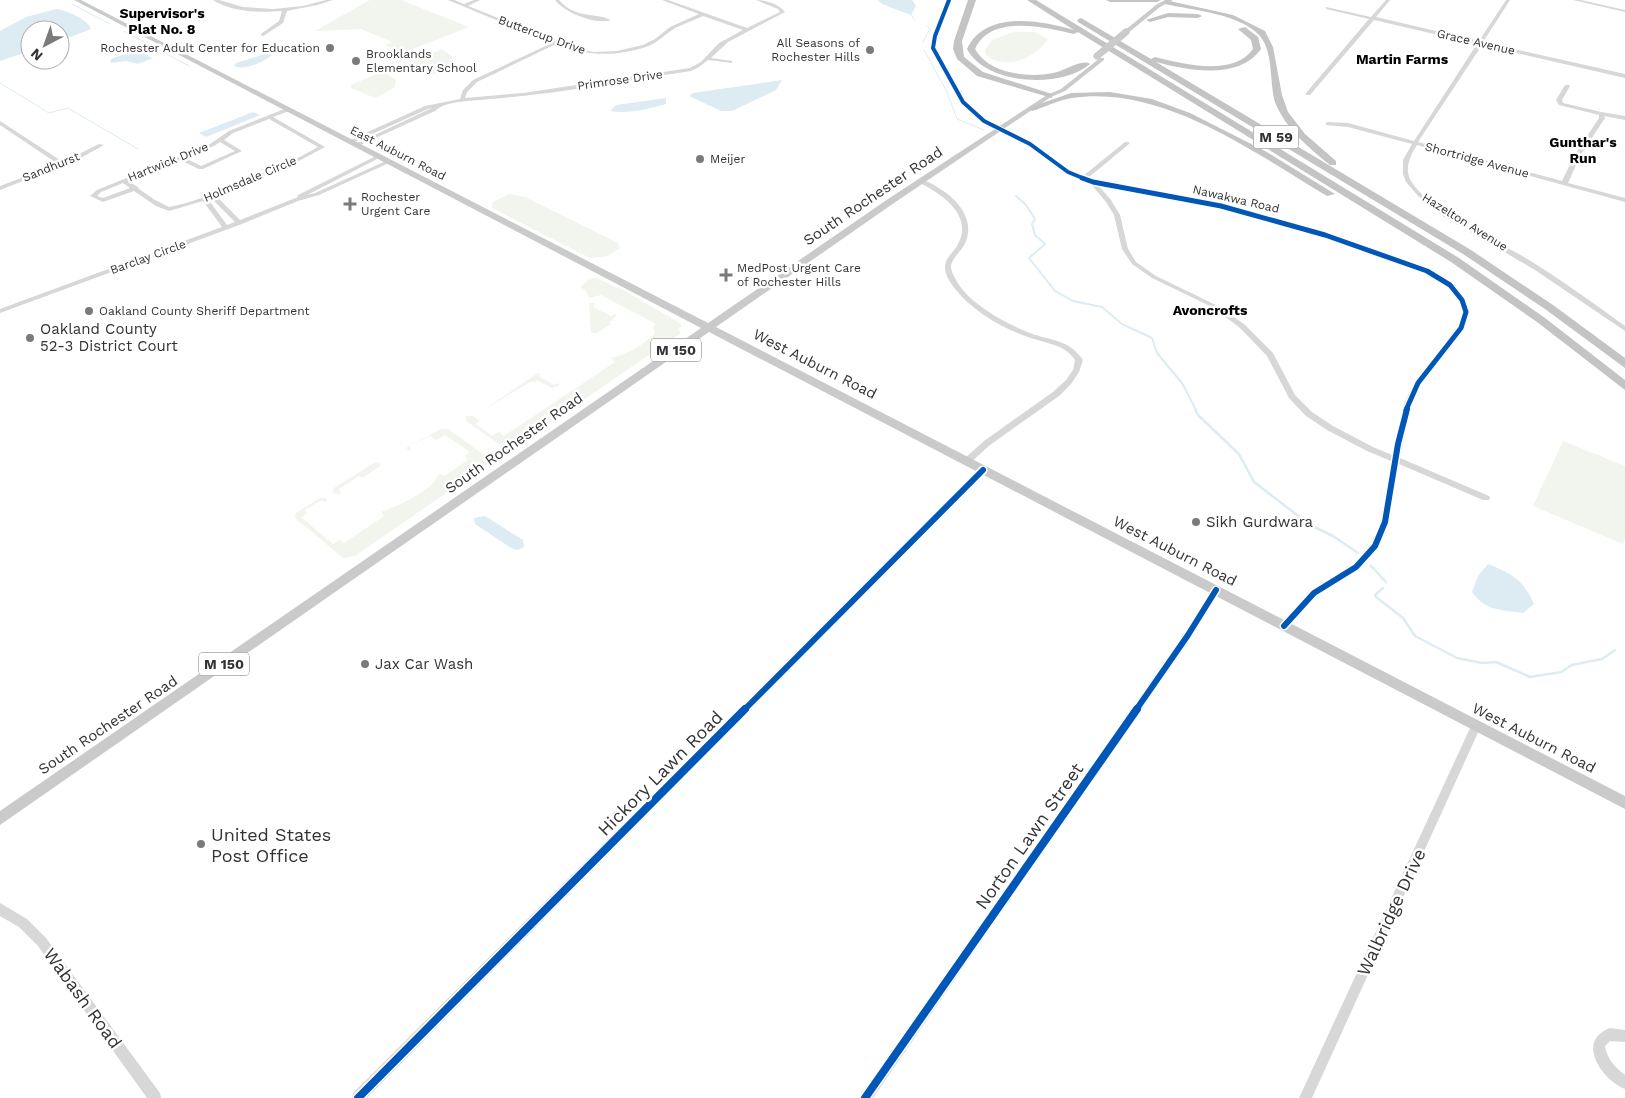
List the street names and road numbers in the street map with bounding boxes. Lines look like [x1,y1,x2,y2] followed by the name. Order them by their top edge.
[496,13,588,57] street label: Buttercup Drive
[1435,26,1517,58] street label: Grace Avenue
[576,67,664,93] street label: Primrose Drive
[348,123,448,183] street label: East Auburn Road
[1254,125,1298,148] road number: M 59
[126,139,210,185] street label: Hartwick Drive
[1424,139,1530,181] street label: Shortridge Avenue
[800,143,946,249] street label: South Rochester Road
[20,149,82,185] street label: Sandhurst
[201,153,299,205] street label: Holmsdale Circle
[1191,182,1281,216] street label: Nawakwa Road
[1420,190,1510,254] street label: Hazelton Avenue
[108,237,188,277] street label: Barclay Circle
[750,325,880,403] street label: West Auburn Road
[651,338,701,362] road number: M 150
[442,389,586,497] street label: South Rochester Road
[1110,512,1240,590] street label: West Auburn Road
[199,652,249,676] road number: M 150
[35,672,181,778] street label: South Rochester Road
[1469,699,1599,777] street label: West Auburn Road
[593,706,727,840] street label: Hickory Lawn Road
[971,759,1088,913] street label: Norton Lawn Street
[1352,845,1430,979] street label: Walbridge Drive
[40,944,126,1052] street label: Wabash Road

